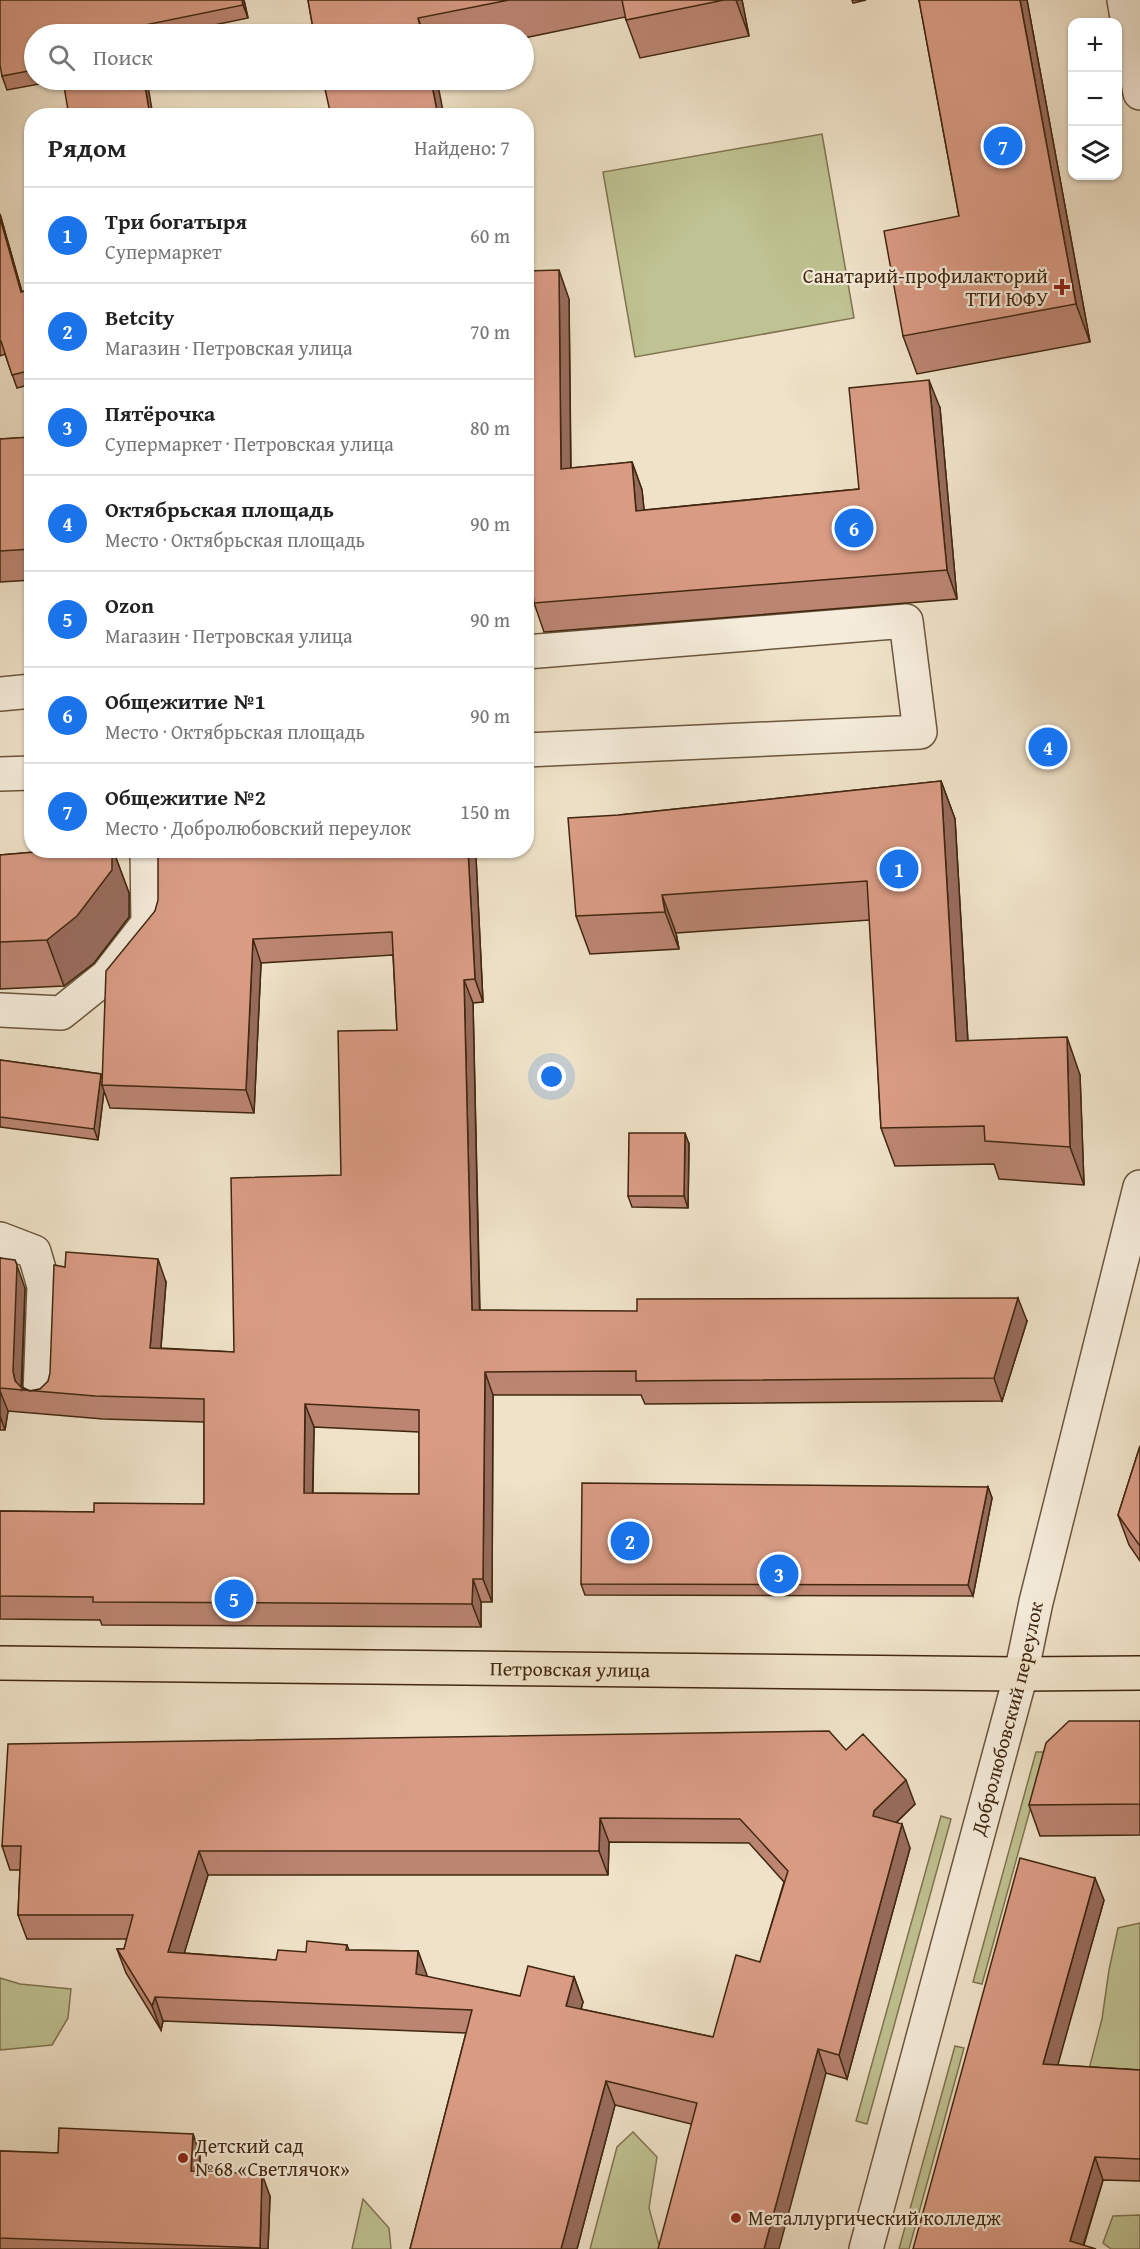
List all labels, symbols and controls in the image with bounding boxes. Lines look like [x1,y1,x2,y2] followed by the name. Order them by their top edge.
[1068,18,1122,180] map controls
[1068,18,1122,72] button: +
[24,24,534,90] search box
[45,41,78,74] icon: search
[93,41,153,73] text: Поиск
[1068,72,1122,126] button: −
[984,124,1022,168] pin: 7
[1068,126,1122,180] button: layers
[48,128,126,167] text: Рядом
[414,133,510,162] text: Найдено: 7
[105,205,247,237] text: Три богатыря
[62,221,73,250] text: 1
[470,221,510,250] text: 60 m
[105,237,222,266] text: Супермаркет
[803,261,1049,313] place label: Санатарий-профилакторий ТТИ ЮФУ
[1053,278,1071,296] marker: Санатарий-профилакторий ТТИ ЮФУ
[105,301,174,333] text: Betcity
[62,317,73,346] text: 2
[470,317,510,346] text: 70 m
[105,333,353,362] text: Магазин · Петровская улица
[105,397,215,429] text: Пятёрочка
[62,413,73,442] text: 3
[470,413,510,442] text: 80 m
[105,429,394,458] text: Супермаркет · Петровская улица
[105,493,334,525] text: Октябрьская площадь
[834,506,874,550] pin: 6
[62,509,73,538] text: 4
[470,509,510,538] text: 90 m
[105,525,365,554] text: Место · Октябрьская площадь
[105,589,154,621] text: Ozon
[62,605,73,634] text: 5
[470,605,510,634] text: 90 m
[105,621,353,650] text: Магазин · Петровская улица
[105,685,266,717] text: Общежитие №1
[62,701,73,730] text: 6
[470,701,510,730] text: 90 m
[105,717,365,746] text: Место · Октябрьская площадь
[1028,724,1068,770] pin: 4
[105,781,266,813] text: Общежитие №2
[62,797,73,826] text: 7
[460,797,510,826] text: 150 m
[105,813,411,842] text: Место · Добролюбовский переулок
[880,846,918,892] pin: 1
[537,1062,566,1091] your location
[610,1518,650,1564] pin: 2
[760,1552,798,1596] pin: 3
[214,1576,254,1622] pin: 5
[963,1598,1050,1840] street label: Добролюбовский переулок
[490,1653,651,1684] street label: Петровская улица
[194,2131,350,2183] place label: Детский сад №68 «Светлячок»
[176,2151,190,2165] marker: Детский сад №68 «Светлячок»
[748,2203,1001,2232] place label: Металлургический колледж
[729,2211,743,2225] marker: Металлургический колледж

